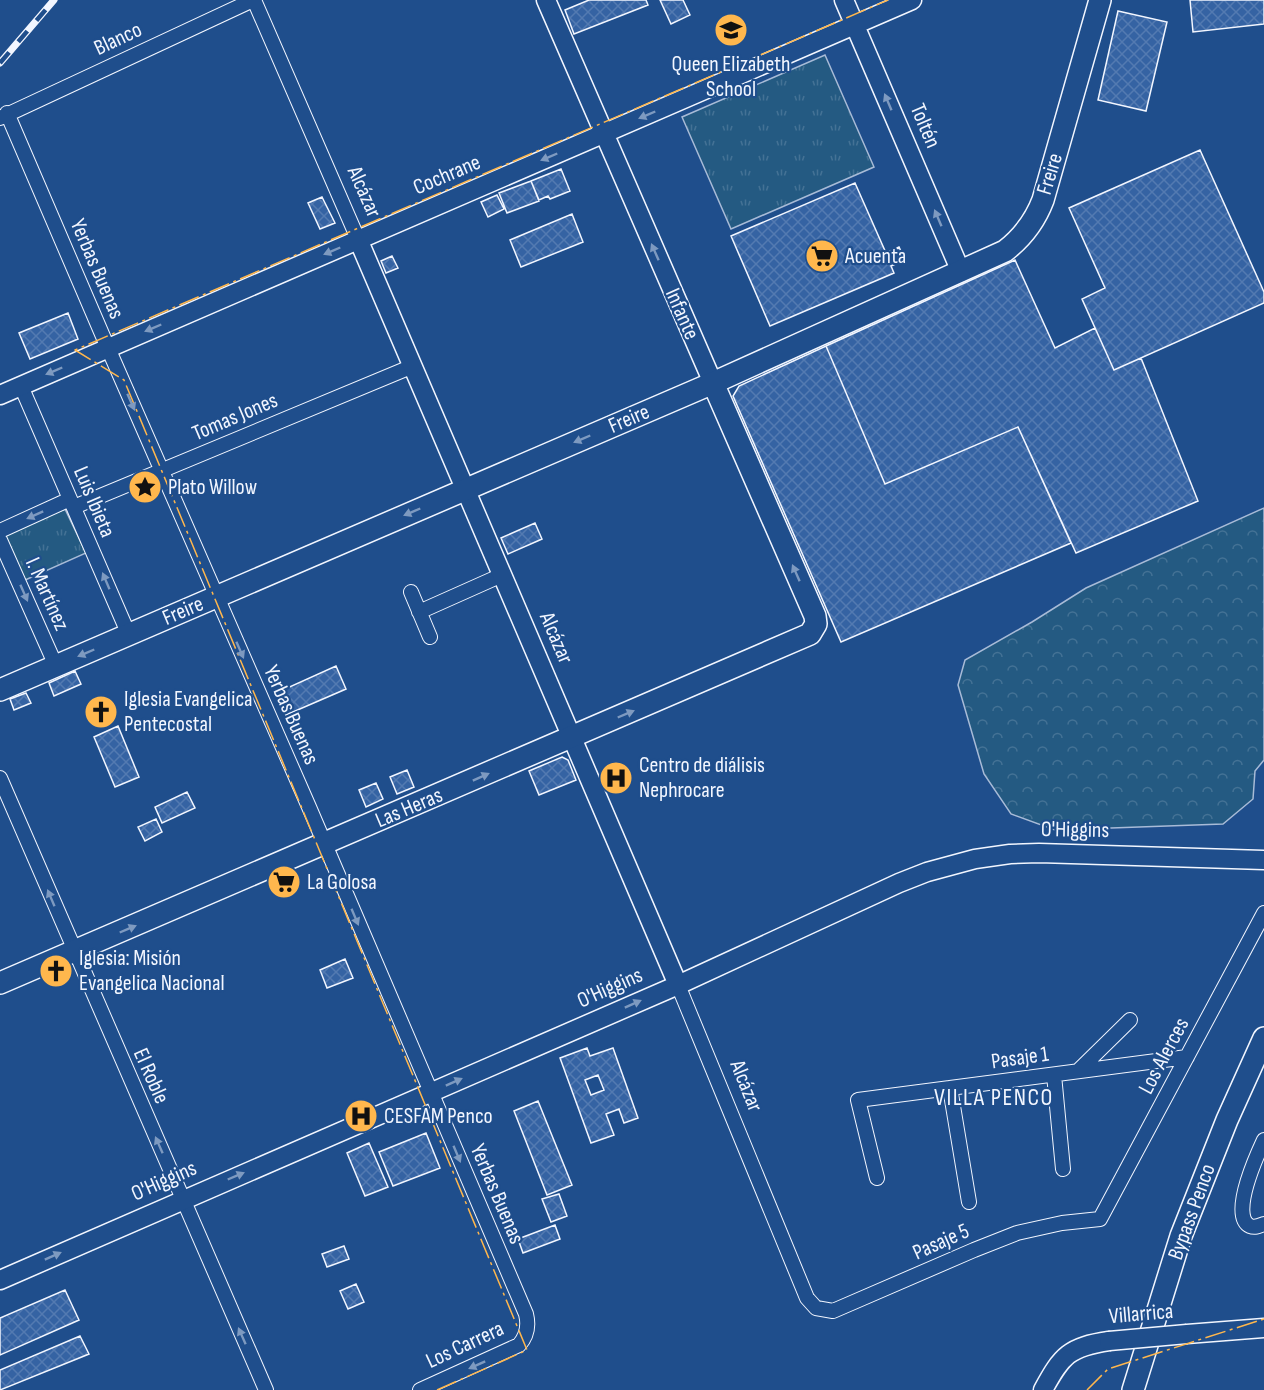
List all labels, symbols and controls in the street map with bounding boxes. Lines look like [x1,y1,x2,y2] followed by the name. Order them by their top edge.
[713,12,749,48] school or university icon: Queen Elizabeth School
[90,16,146,62] street label: Blanco
[672,51,790,103] place label: Queen Elizabeth School
[883,93,893,111] one-way arrow
[904,100,946,152] street label: Toltén
[638,111,656,120] one-way arrow
[409,149,485,201] street label: Cochrane
[1031,150,1069,198] street label: Freire
[540,152,558,162] one-way arrow
[340,161,387,222] street label: Alcázar
[933,208,943,226] one-way arrow
[64,215,130,323] street label: Yerbas Buenas
[804,238,840,274] supermarket icon: Acuenta
[844,243,906,270] place label: Acuenta
[651,244,660,261] one-way arrow
[323,247,341,256] one-way arrow
[659,284,705,344] street label: Infante
[144,324,162,334] one-way arrow
[45,367,62,376] one-way arrow
[188,387,282,447] street label: Tomas Jones
[126,393,136,411] one-way arrow
[604,398,654,440] street label: Freire
[572,434,590,444] one-way arrow
[67,463,121,541] street label: Luis Ibieta
[127,469,163,505] place icon: Plato Willow
[168,474,257,501] place label: Plato Willow
[403,508,420,517] one-way arrow
[26,510,44,520] one-way arrow
[19,553,75,635] street label: I. Martínez
[791,564,801,582] one-way arrow
[100,572,110,590] one-way arrow
[19,585,28,602] one-way arrow
[158,590,208,632] street label: Freire
[533,607,579,668] street label: Alcázar
[235,642,245,660] one-way arrow
[77,649,95,658] one-way arrow
[257,661,325,769] street label: Yerbas Buenas
[124,686,252,738] place label: Iglesia Evangelica Pentecostal
[83,694,119,730] church icon: Iglesia Evangelica Pentecostal
[617,709,635,719] one-way arrow
[639,752,765,804] place label: Centro de diálisis Nephrocare
[598,760,634,796] hospital icon: Centro de diálisis Nephrocare
[472,772,490,782] one-way arrow
[371,782,447,834] street label: Las Heras
[1041,816,1110,844] street label: O'Higgins
[266,864,302,900] supermarket icon: La Golosa
[307,869,377,896] place label: La Golosa
[46,889,55,907] one-way arrow
[350,909,360,927] one-way arrow
[119,924,136,933] one-way arrow
[79,945,225,997] place label: Iglesia: Misión Evangelica Nacional
[38,953,74,989] church icon: Iglesia: Misión Evangelica Nacional
[573,962,647,1014] street label: O'Higgins
[624,1000,641,1009] one-way arrow
[1133,1013,1195,1099] street label: Los Alerces
[990,1041,1051,1075] street label: Pasaje 1
[127,1044,175,1108] street label: El Roble
[723,1055,769,1116] street label: Alcázar
[445,1077,463,1087] one-way arrow
[934,1083,1054,1112] district label: VILLA PENCO
[343,1098,379,1134] hospital icon: CESFAM Penco
[384,1103,493,1130] place label: CESFAM Penco
[154,1136,163,1154] one-way arrow
[464,1140,530,1248] street label: Yerbas Buenas
[452,1146,462,1164] one-way arrow
[127,1155,201,1207] street label: O'Higgins
[1162,1160,1222,1264] street label: Bypass Penco
[227,1171,245,1180] one-way arrow
[909,1218,974,1266] street label: Pasaje 5
[45,1251,63,1261] one-way arrow
[1108,1298,1174,1330] street label: Villarrica
[422,1315,508,1375] street label: Los Carrera
[237,1327,247,1345] one-way arrow
[468,1360,486,1370] one-way arrow

